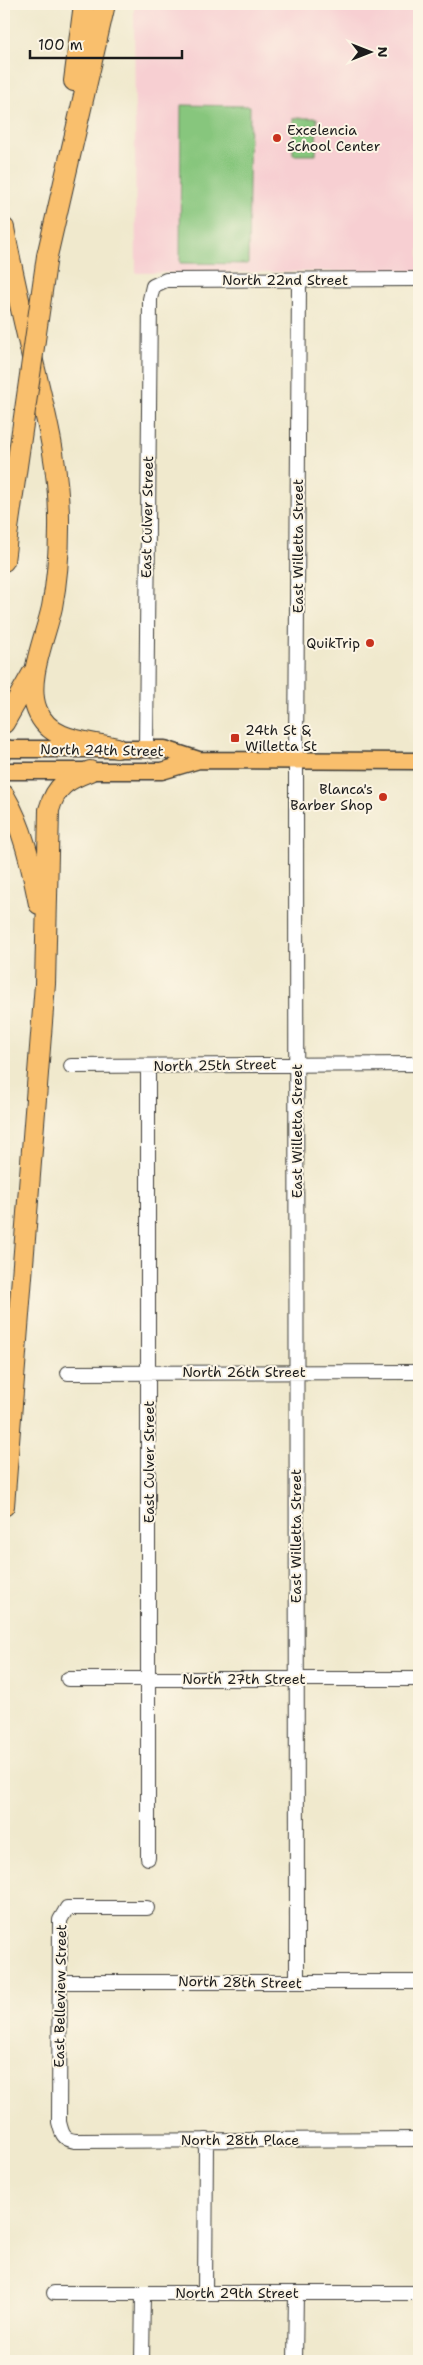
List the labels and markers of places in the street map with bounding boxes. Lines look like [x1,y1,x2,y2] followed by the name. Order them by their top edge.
[287,121,381,155] place label: Excelencia School Center
[271,132,283,144] marker: Excelencia School Center
[306,634,360,652] place label: QuikTrip
[364,637,376,649] marker: QuikTrip
[245,721,317,755] place label: 24th St & Willetta St
[229,732,241,744] marker: 24th St & Willetta St
[290,780,373,814] place label: Blanca's Barber Shop
[377,791,389,803] marker: Blanca's Barber Shop

